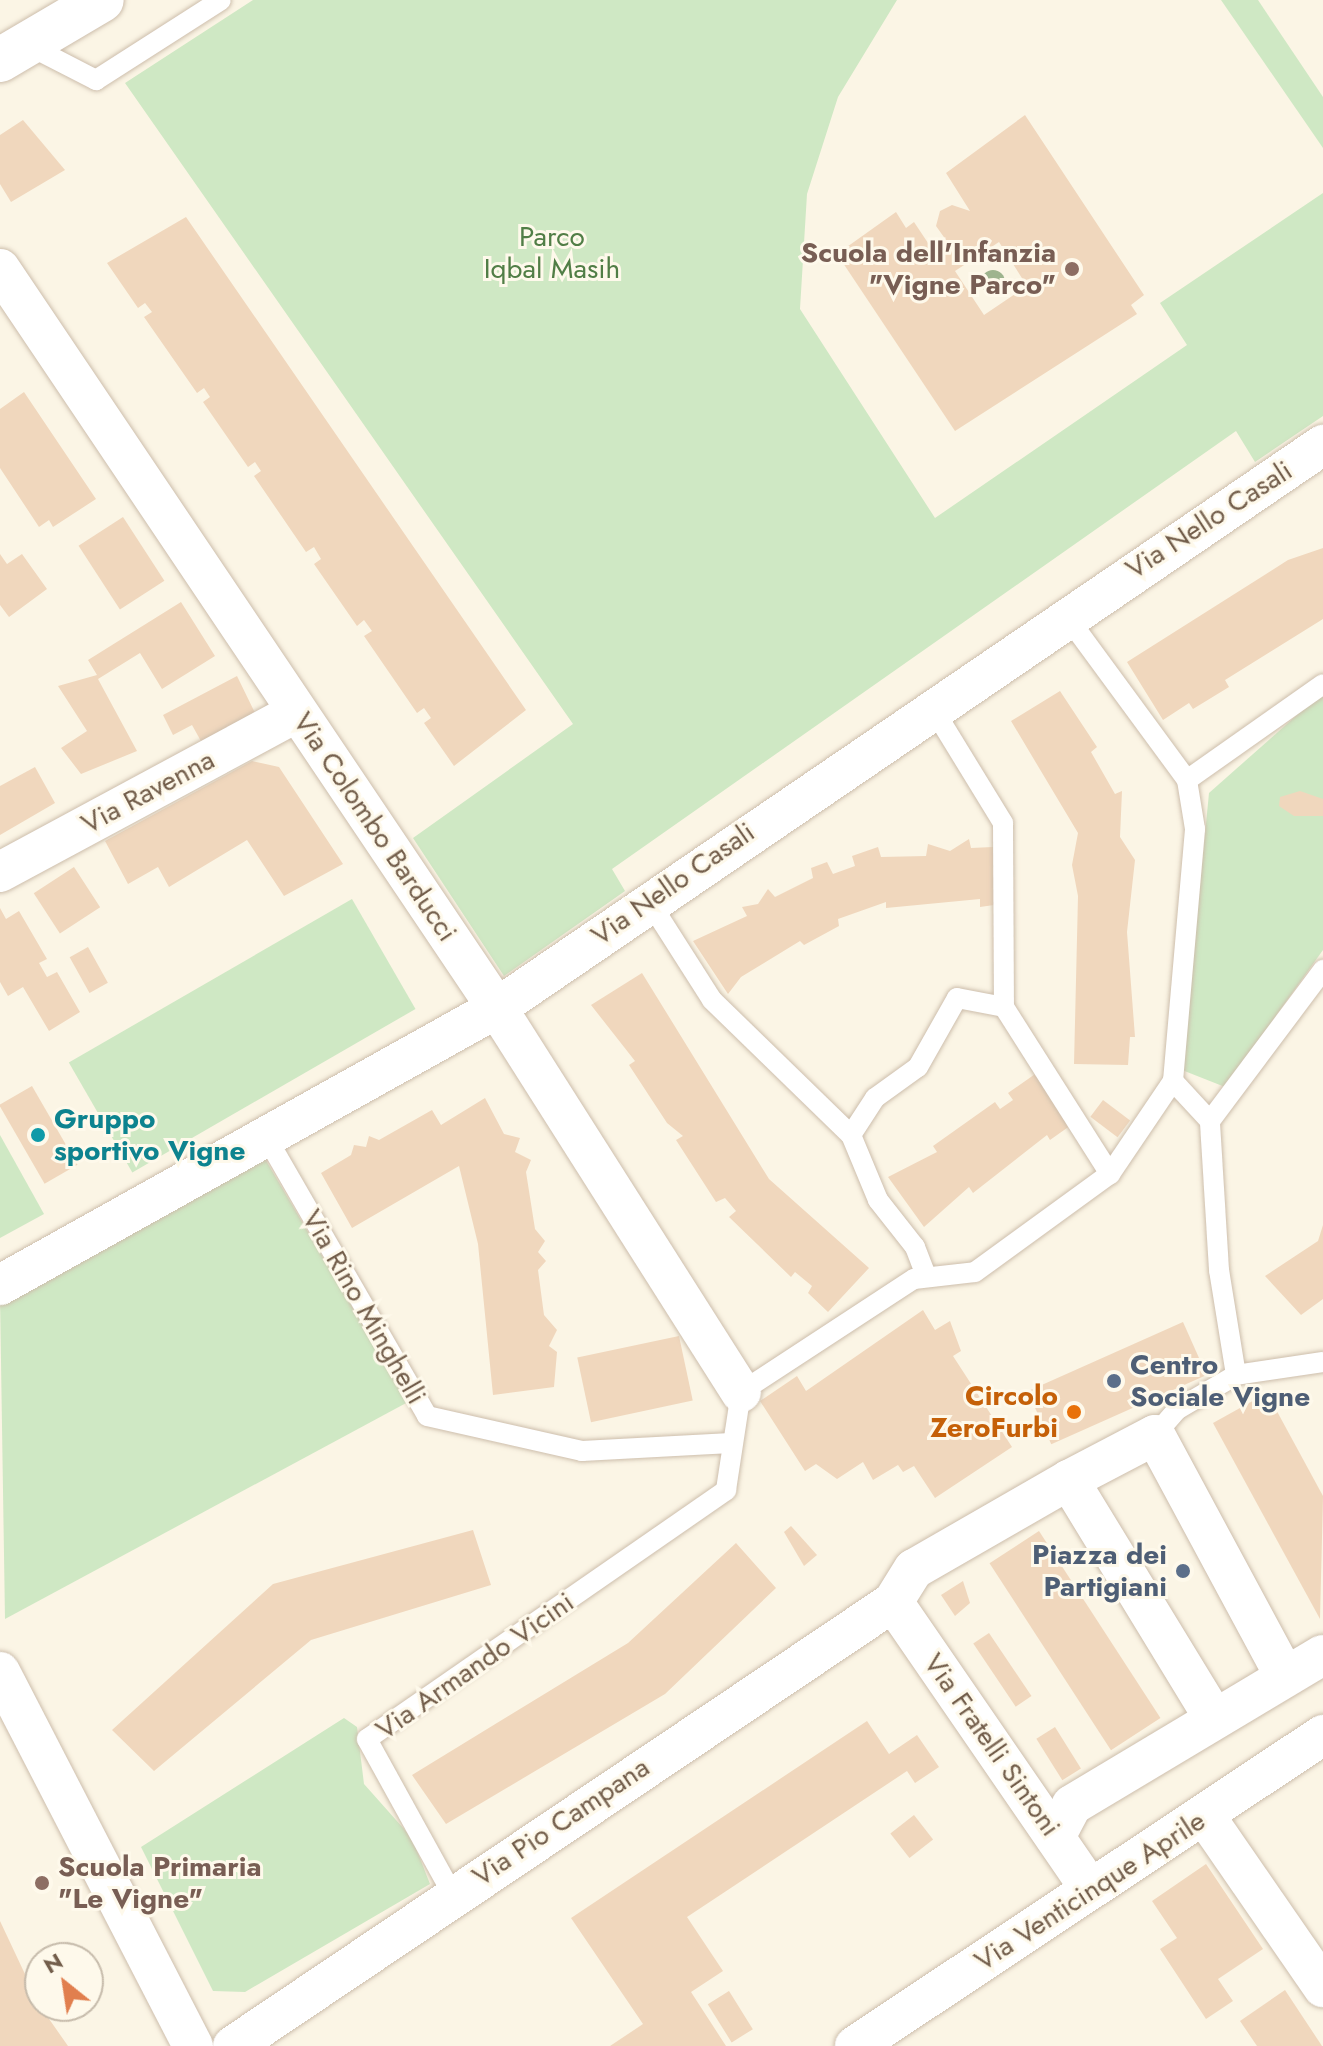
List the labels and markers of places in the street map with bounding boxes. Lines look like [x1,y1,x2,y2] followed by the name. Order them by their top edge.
[801,236,1056,302] place label: Scuola dell'Infanzia "Vigne Parco"
[1063,260,1081,278] marker: Scuola dell'Infanzia "Vigne Parco"
[54,1102,245,1168] place label: Gruppo sportivo Vigne
[29,1126,47,1144] marker: Gruppo sportivo Vigne
[1130,1348,1310,1414] place label: Centro Sociale Vigne
[1105,1372,1123,1390] marker: Centro Sociale Vigne
[930,1379,1058,1445] place label: Circolo ZeroFurbi
[1065,1403,1083,1421] marker: Circolo ZeroFurbi
[1032,1538,1167,1604] place label: Piazza dei Partigiani
[1174,1562,1192,1580] marker: Piazza dei Partigiani
[58,1850,262,1916] place label: Scuola Primaria "Le Vigne"
[33,1874,51,1892] marker: Scuola Primaria "Le Vigne"

